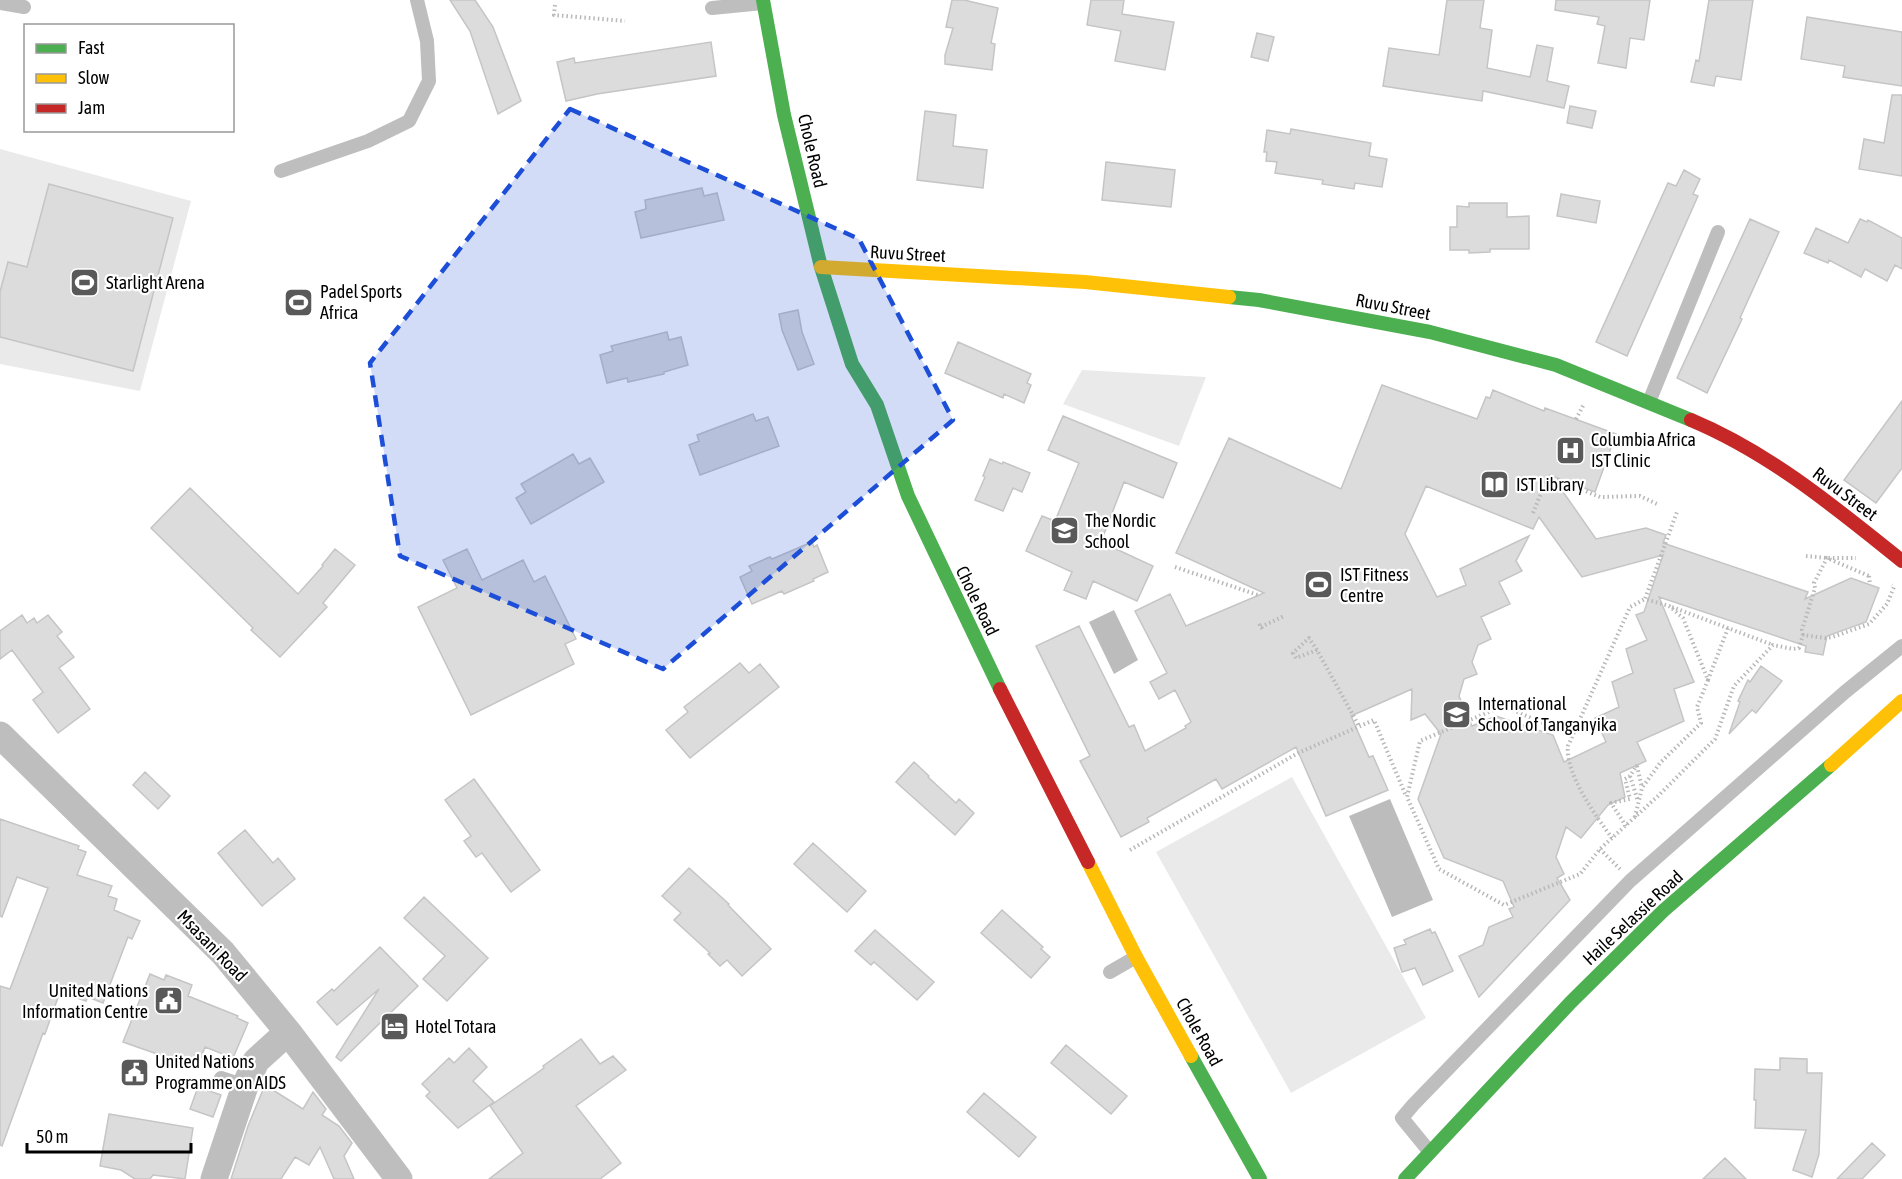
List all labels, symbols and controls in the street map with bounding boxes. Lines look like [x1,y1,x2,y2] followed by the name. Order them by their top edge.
[24,24,234,132] legend
[78,37,105,58] text: Fast
[78,67,109,88] text: Slow
[78,97,105,118] text: Jam
[794,112,831,190] street label: Chole Road
[870,241,946,266] street label: Ruvu Street
[69,267,101,299] sports icon: Starlight Arena
[106,272,205,293] place label: Starlight Arena
[320,281,402,323] place label: Padel Sports Africa
[283,286,315,318] sports icon: Padel Sports Africa
[1354,289,1432,324] street label: Ruvu Street
[1591,429,1696,471] place label: Columbia Africa IST Clinic
[1554,434,1586,466] hospital icon: Columbia Africa IST Clinic
[1809,462,1882,525] street label: Ruvu Street
[1479,469,1511,501] library icon: IST Library
[1516,474,1584,495] place label: IST Library
[1085,510,1156,552] place label: The Nordic School
[1048,515,1080,547] school or university icon: The Nordic School
[952,563,1003,639] street label: Chole Road
[1340,564,1409,606] place label: IST Fitness Centre
[1303,569,1335,601] sports icon: IST Fitness Centre
[1478,693,1617,735] place label: International School of Tanganyika
[1441,698,1473,730] school or university icon: International School of Tanganyika
[1578,866,1687,969] street label: Haile Selassie Road
[173,906,252,986] street label: Msasani Road
[22,980,148,1022] place label: United Nations Information Centre
[153,985,185,1017] public building icon: United Nations Information Centre
[1172,994,1227,1070] street label: Chole Road
[378,1011,410,1043] hotel icon: Hotel Totara
[415,1016,497,1037] place label: Hotel Totara
[155,1051,286,1093] place label: United Nations Programme on AIDS
[118,1056,150,1088] public building icon: United Nations Programme on AIDS
[27,1116,190,1154] scale bar
[36,1126,68,1147] text: 50 m

